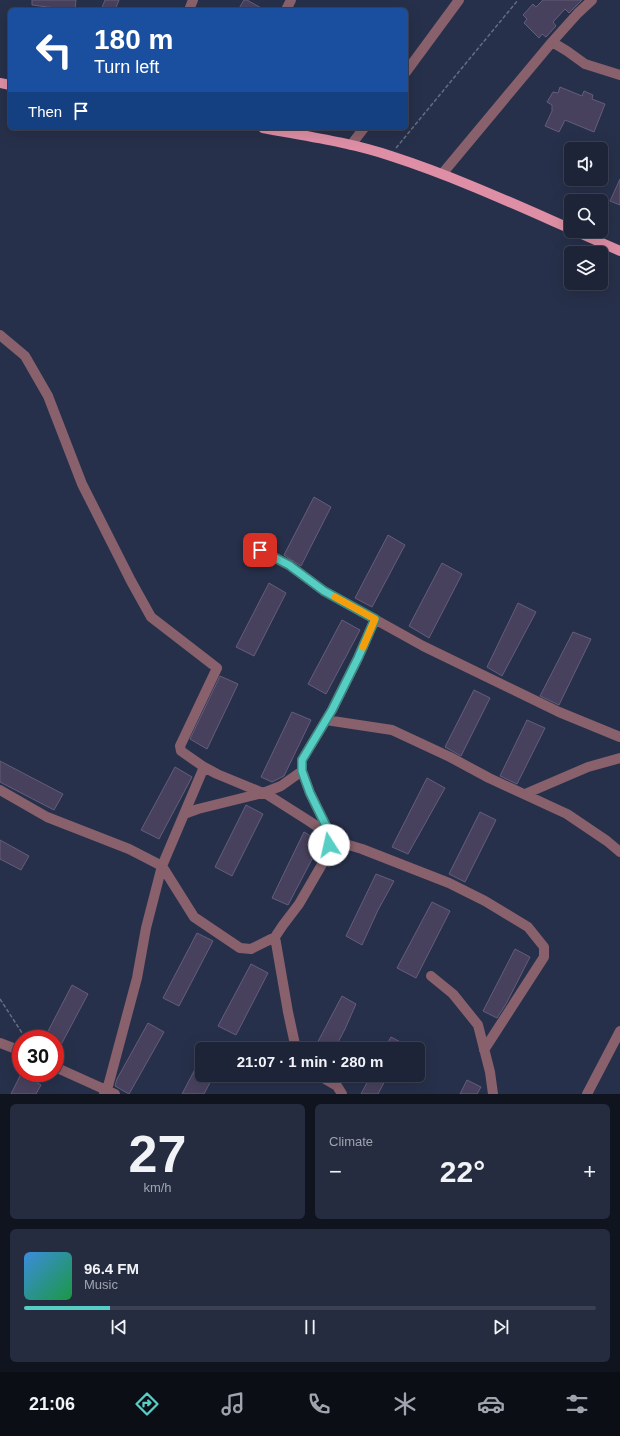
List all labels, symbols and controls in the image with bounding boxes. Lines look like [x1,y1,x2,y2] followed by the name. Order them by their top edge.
[28,24,80,76] icon: left
[94,24,173,55] text: 180 m
[94,57,159,77] text: Turn left
[70,100,92,122] icon: arrive
[28,103,62,120] text: Then
[564,142,608,290] map controls
[564,142,608,186] button: sound
[564,194,608,238] button: search
[564,246,608,290] button: layers
[243,533,277,567] pin
[249,539,271,561] icon: arrive
[308,824,350,866] position arrow
[12,1030,64,1082] speed limit sign: 30
[237,1053,383,1070] text: 21:07 · 1 min · 280 m
[129,1125,186,1183] text: 27
[329,1134,373,1149] text: Climate
[440,1155,485,1188] text: 22°
[329,1159,342,1184] text: −
[583,1159,596,1184] text: +
[143,1180,172,1195] text: km/h
[84,1260,139,1277] text: 96.4 FM
[84,1277,118,1292] text: Music
[108,1316,130,1338] icon: previous
[299,1316,321,1338] icon: pause
[490,1316,512,1338] icon: next
[133,1390,161,1418] icon: directions
[219,1390,247,1418] icon: music
[305,1390,333,1418] icon: phone
[391,1390,419,1418] icon: climate
[477,1390,505,1418] icon: car
[563,1390,591,1418] icon: filters
[29,1394,75,1414] text: 21:06

